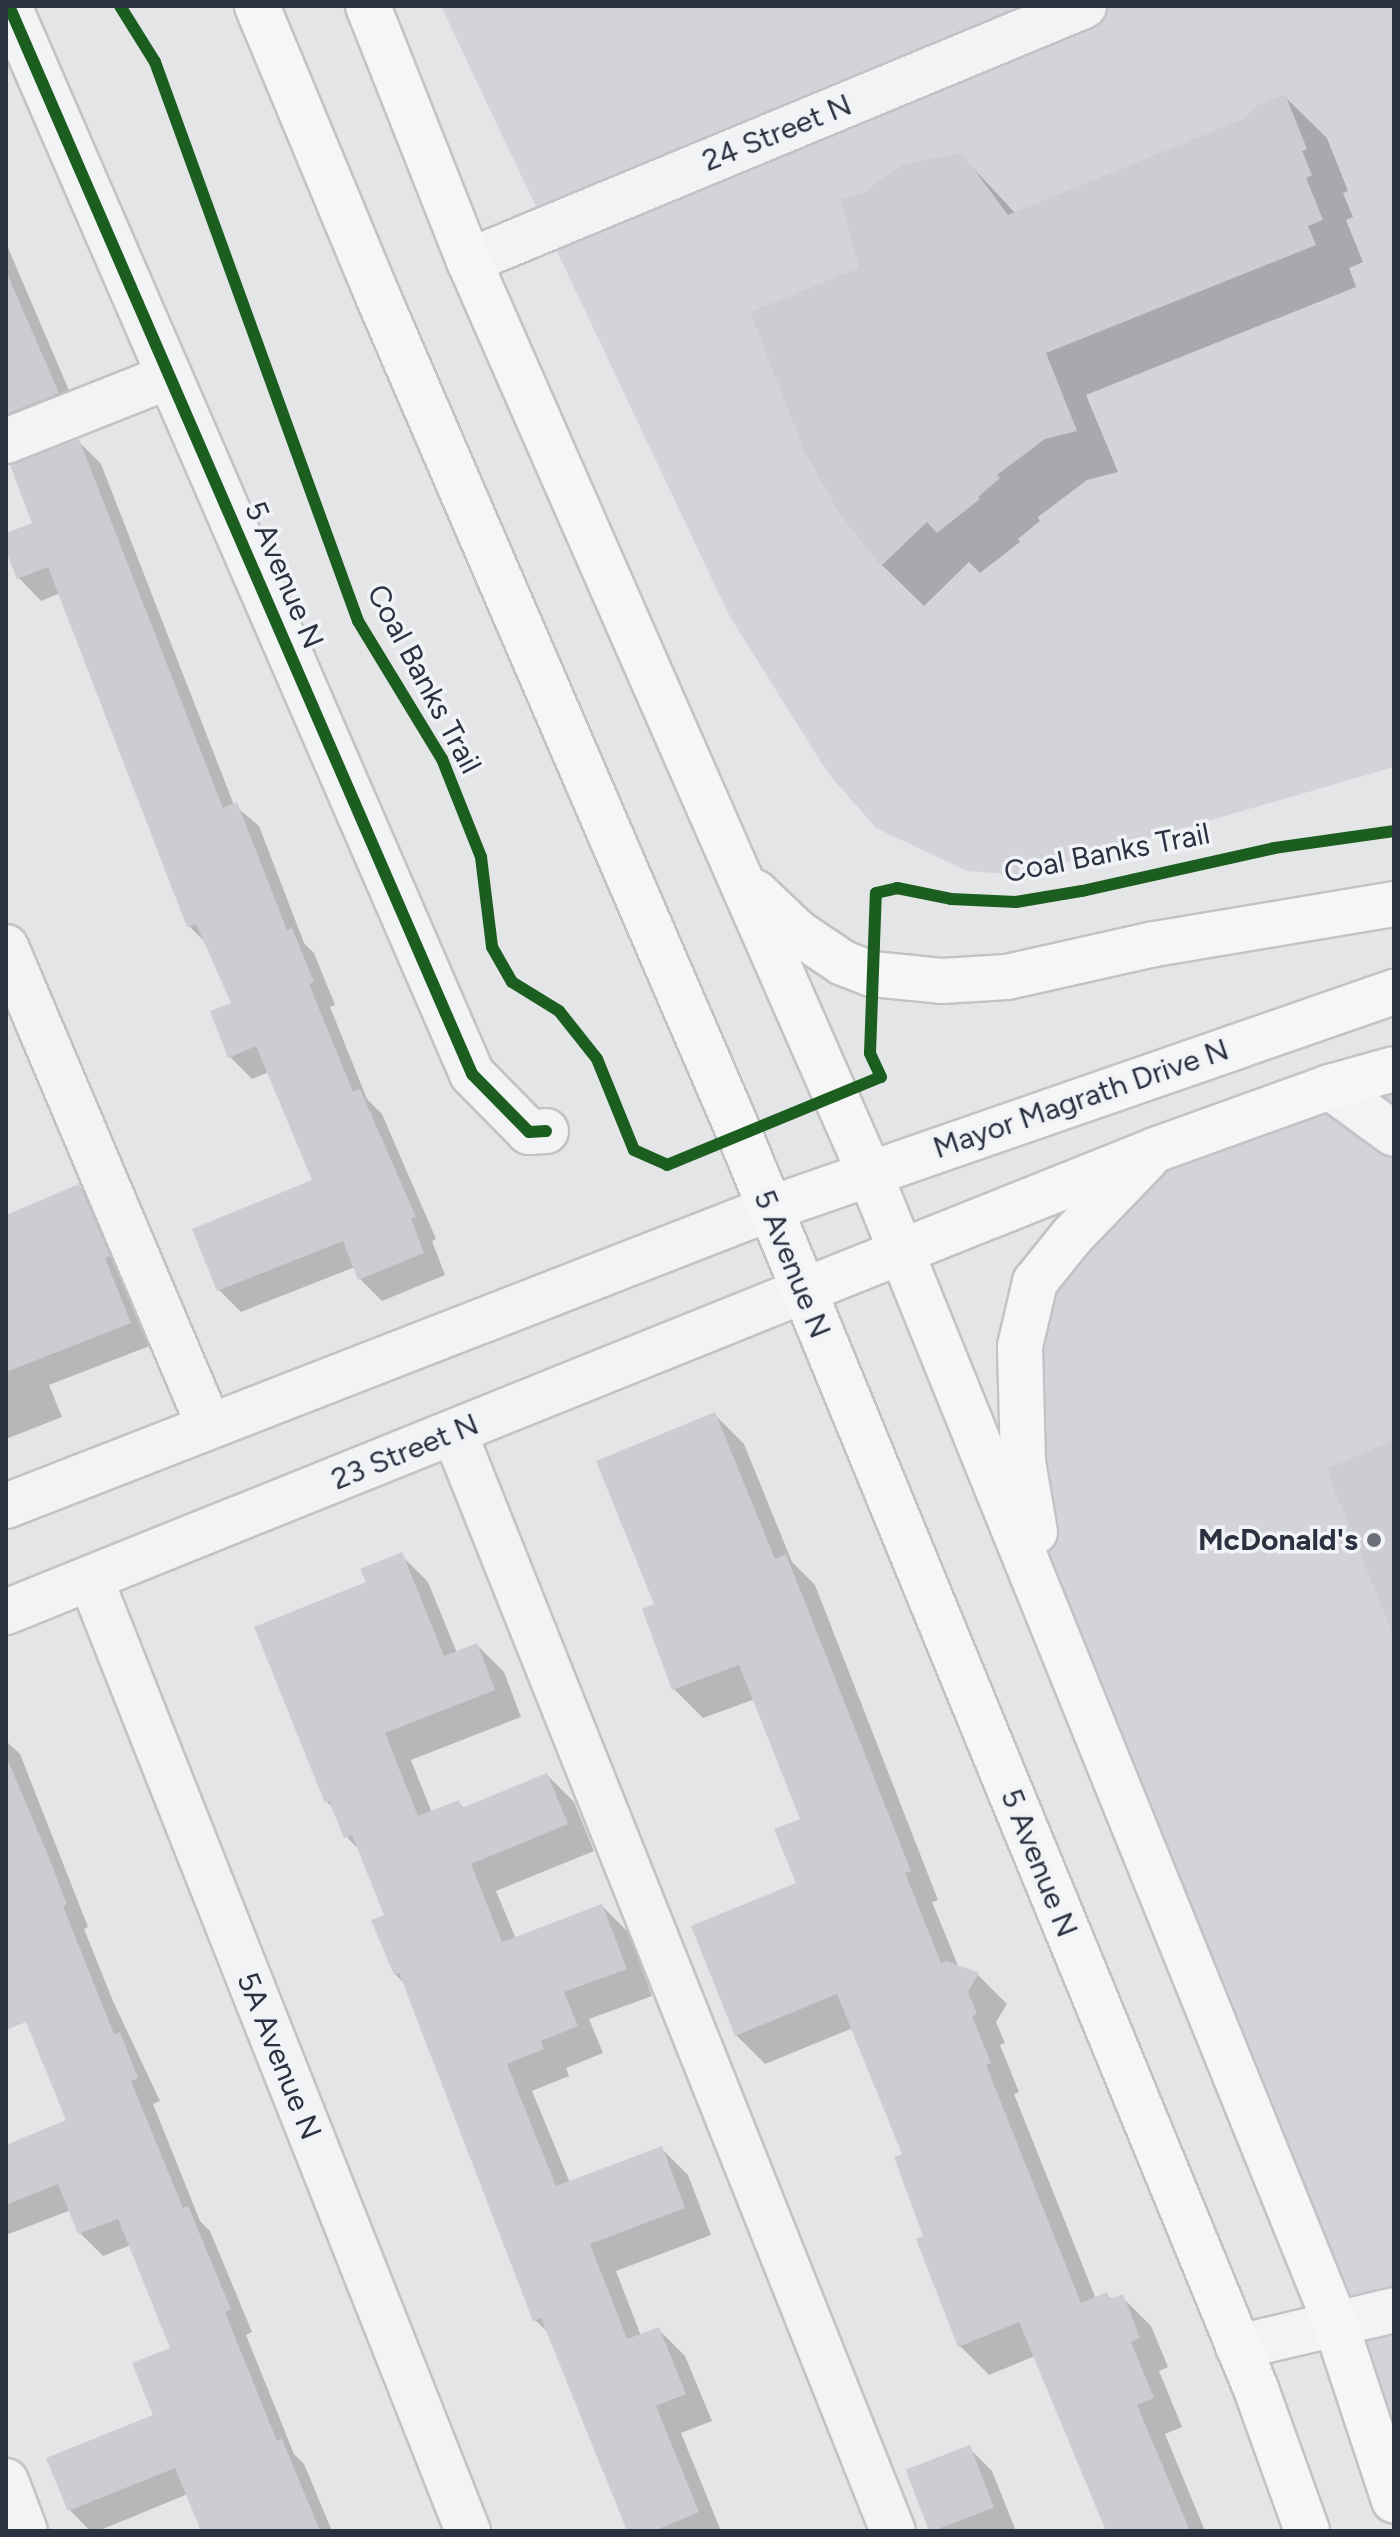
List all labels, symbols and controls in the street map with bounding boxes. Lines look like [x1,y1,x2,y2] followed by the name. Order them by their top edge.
[697,87,857,179] street label: 24 Street N
[237,496,331,654] street label: 5 Avenue N
[359,578,489,780] street label: Coal Banks Trail
[1001,815,1213,891] street label: Coal Banks Trail
[929,1032,1233,1166] street label: Mayor Magrath Drive N
[746,1185,838,1343] street label: 5 Avenue N
[326,1406,484,1498] street label: 23 Street N
[1198,1522,1358,1558] place label: McDonald's
[1365,1531,1383,1549] marker: McDonald's
[993,1784,1085,1942] street label: 5 Avenue N
[229,1967,329,2145] street label: 5A Avenue N

